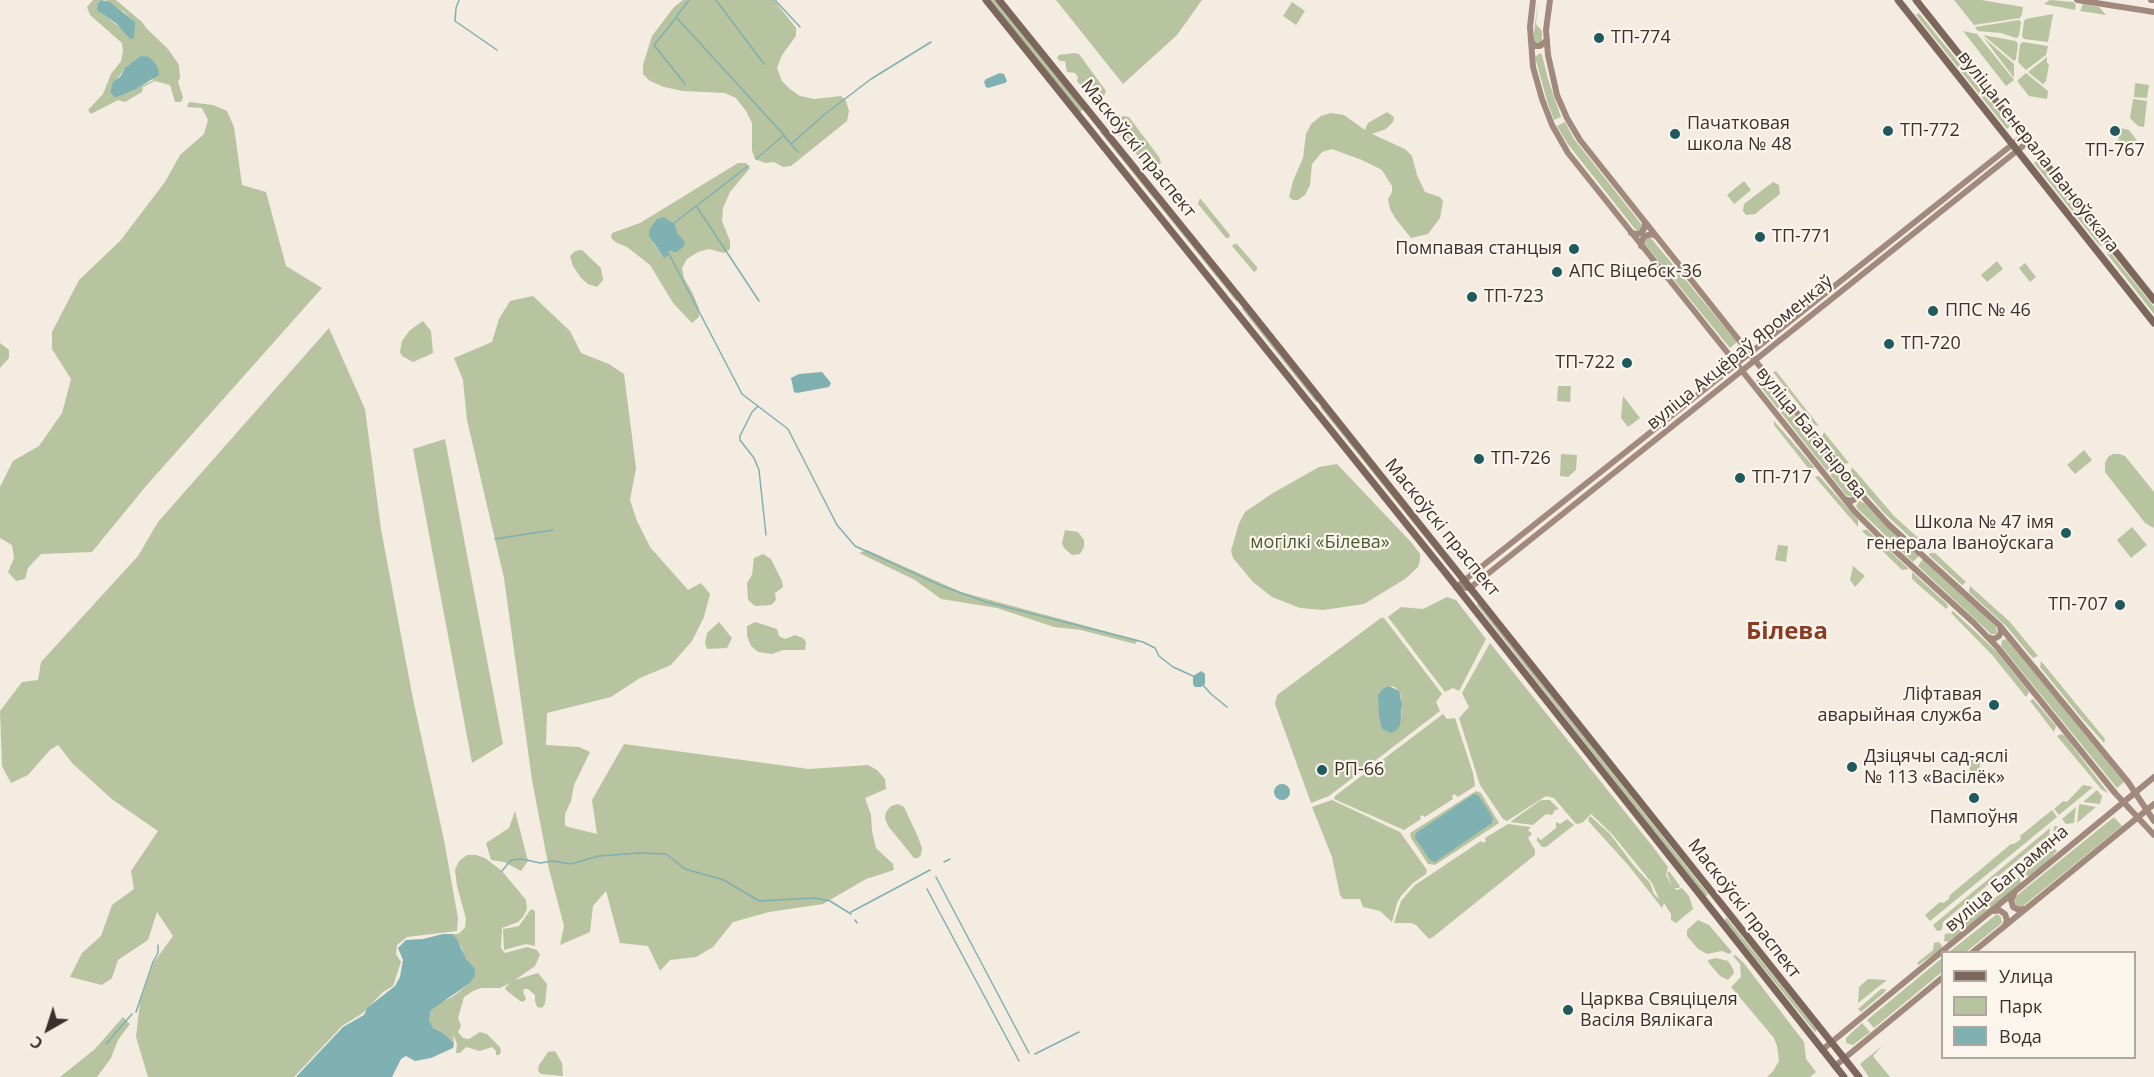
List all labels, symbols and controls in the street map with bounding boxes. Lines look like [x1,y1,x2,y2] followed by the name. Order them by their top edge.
[1611,27,1671,49] place label: ТП-774
[1592,31,1606,45] marker: ТП-774
[1953,47,2123,257] street label: вуліца Генерала Іваноўскага
[1076,76,1200,222] street label: Маскоўскі праспект
[1687,113,1792,156] place label: Пачатковая школа № 48
[1900,120,1960,142] place label: ТП-772
[1881,124,1895,138] marker: ТП-772
[2108,124,2122,138] marker: ТП-767
[1668,127,1682,141] marker: Пачатковая школа № 48
[2085,140,2145,162] place label: ТП-767
[1772,226,1832,248] place label: ТП-771
[1753,230,1767,244] marker: ТП-771
[1395,238,1562,260] place label: Помпавая станцыя
[1567,242,1581,256] marker: Помпавая станцыя
[1569,261,1702,283] place label: АПС Віцебск-36
[1550,265,1564,279] marker: АПС Віцебск-36
[1643,271,1837,435] street label: вуліца Акцёраў Яроменкаў
[1484,286,1544,308] place label: ТП-723
[1465,290,1479,304] marker: ТП-723
[1945,300,2031,322] place label: ППС № 46
[1926,304,1940,318] marker: ППС № 46
[1901,333,1961,355] place label: ТП-720
[1882,337,1896,351] marker: ТП-720
[1555,352,1615,374] place label: ТП-722
[1620,356,1634,370] marker: ТП-722
[1751,363,1871,503] street label: вуліца Багатырова
[1491,448,1551,470] place label: ТП-726
[1472,452,1486,466] marker: ТП-726
[1380,455,1504,601] street label: Маскоўскі праспект
[1752,467,1812,489] place label: ТП-717
[1733,471,1747,485] marker: ТП-717
[1866,512,2054,554] place label: Школа № 47 імя генерала Іваноўскага
[2059,526,2073,540] marker: Школа № 47 імя генерала Іваноўскага
[1250,532,1390,554] park label: могілкі «Білева»
[2048,594,2108,616] place label: ТП-707
[2113,598,2127,612] marker: ТП-707
[1746,618,1828,646] district label: Білева
[1817,684,1982,726] place label: Ліфтавая аварыйная служба
[1987,698,2001,712] marker: Ліфтавая аварыйная служба
[1864,746,2008,789] place label: Дзіцячы сад-яслі № 113 «Васілёк»
[1334,759,1384,781] place label: РП-66
[1845,760,1859,774] marker: Дзіцячы сад-яслі № 113 «Васілёк»
[1315,763,1329,777] marker: РП-66
[1967,791,1981,805] marker: Пампоўня
[1930,807,2018,829] place label: Пампоўня
[1941,821,2073,937] street label: вуліца Баграмяна
[1683,835,1805,983] street label: Маскоўскі праспект
[1941,951,2136,1059] legend
[1999,964,2053,988] text: Улица
[1580,989,1738,1032] place label: Царква Свяціцеля Васіля Вялікага
[1999,994,2042,1018] text: Парк
[18,999,78,1059] north arrow
[1561,1003,1575,1017] marker: Царква Свяціцеля Васіля Вялікага
[1999,1024,2042,1048] text: Вода
[26,1031,48,1055] text: С

